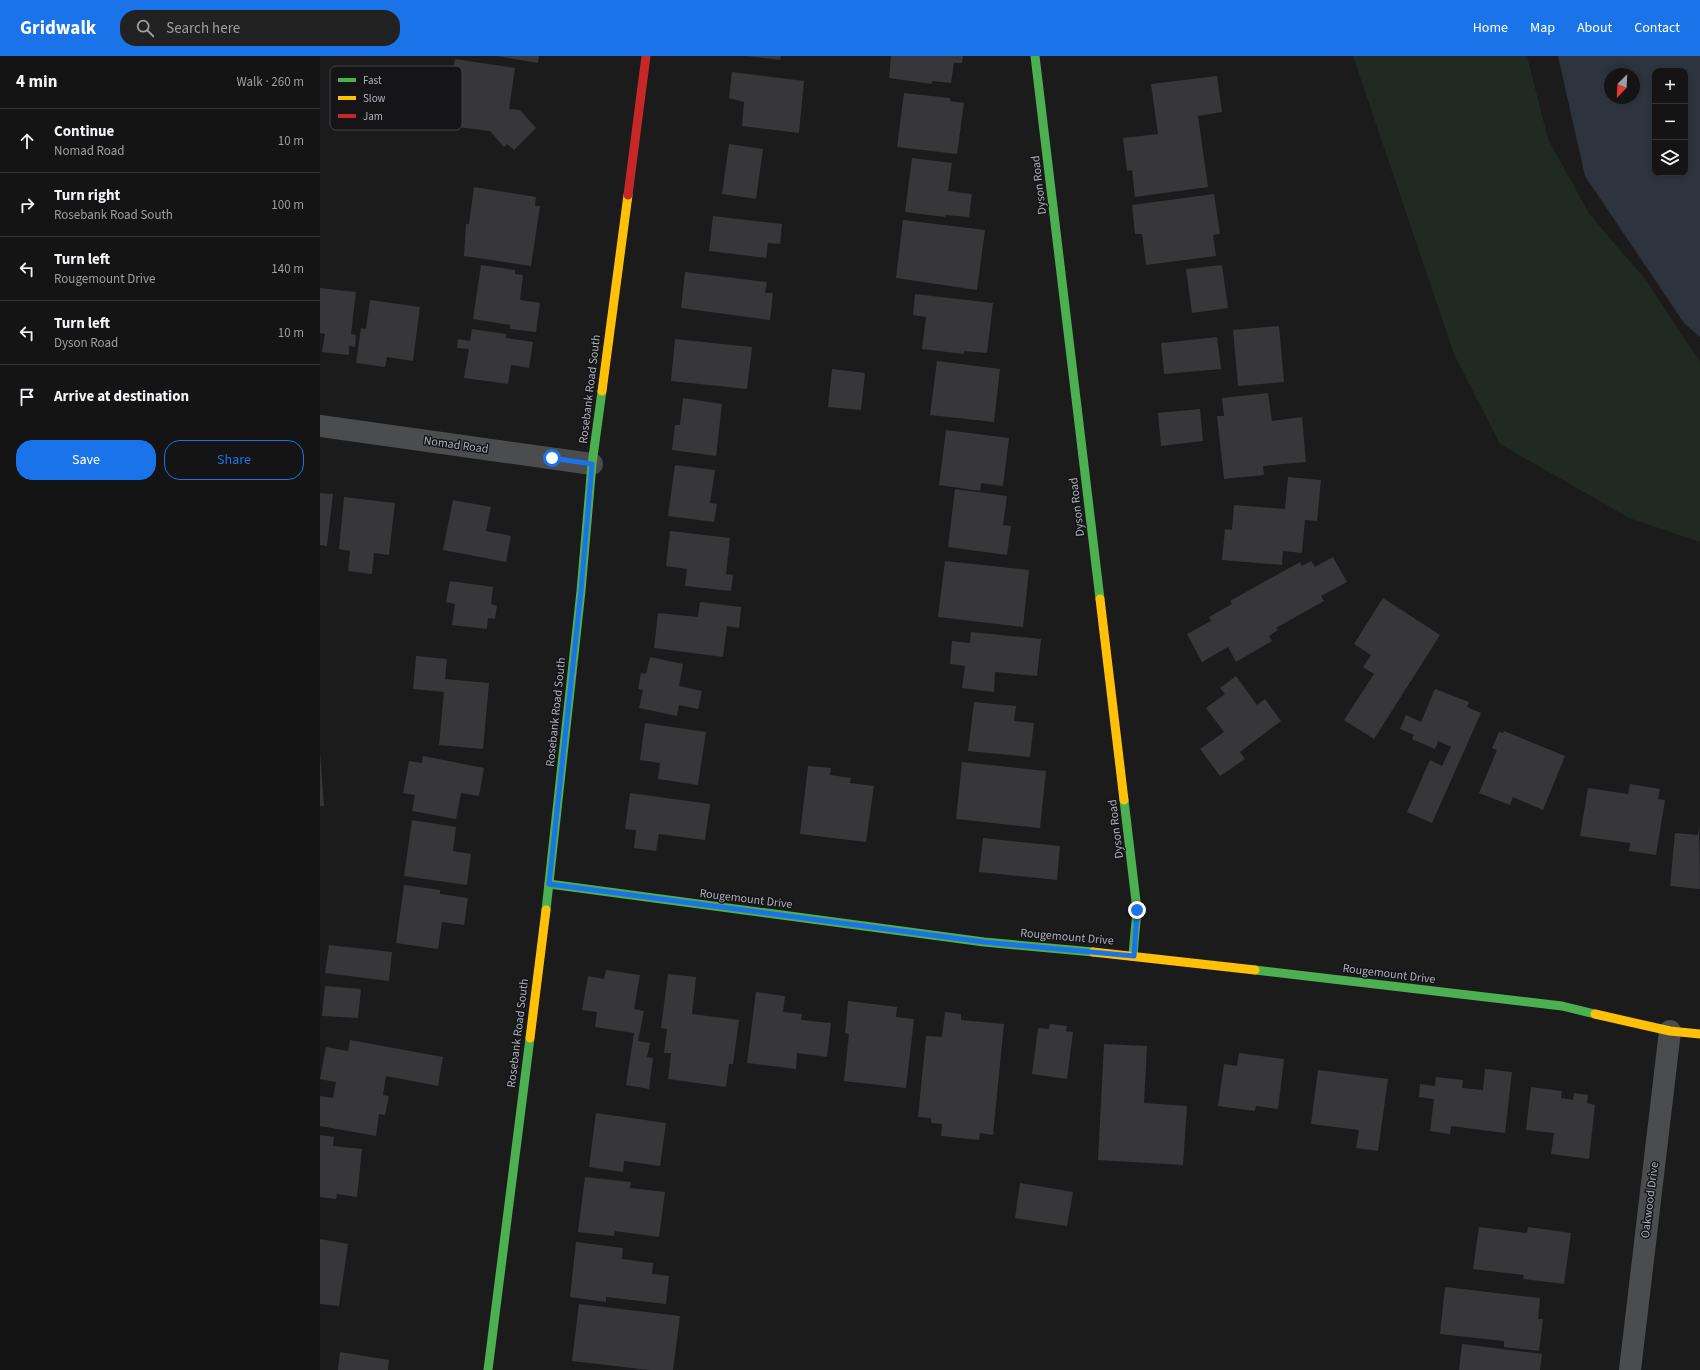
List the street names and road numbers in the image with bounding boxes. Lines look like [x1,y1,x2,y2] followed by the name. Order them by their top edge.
[1027,155,1051,215] street label: Dyson Road
[575,333,605,445] street label: Rosebank Road South
[423,432,489,458] street label: Nomad Road
[1065,477,1089,537] street label: Dyson Road
[542,657,570,767] street label: Rosebank Road South
[1104,799,1128,859] street label: Dyson Road
[699,885,794,913] street label: Rougemount Drive
[1020,924,1114,950] street label: Rougemount Drive
[1342,960,1437,988] street label: Rougemount Drive
[503,977,533,1089] street label: Rosebank Road South
[1637,1161,1663,1239] street label: Oakwood Drive

